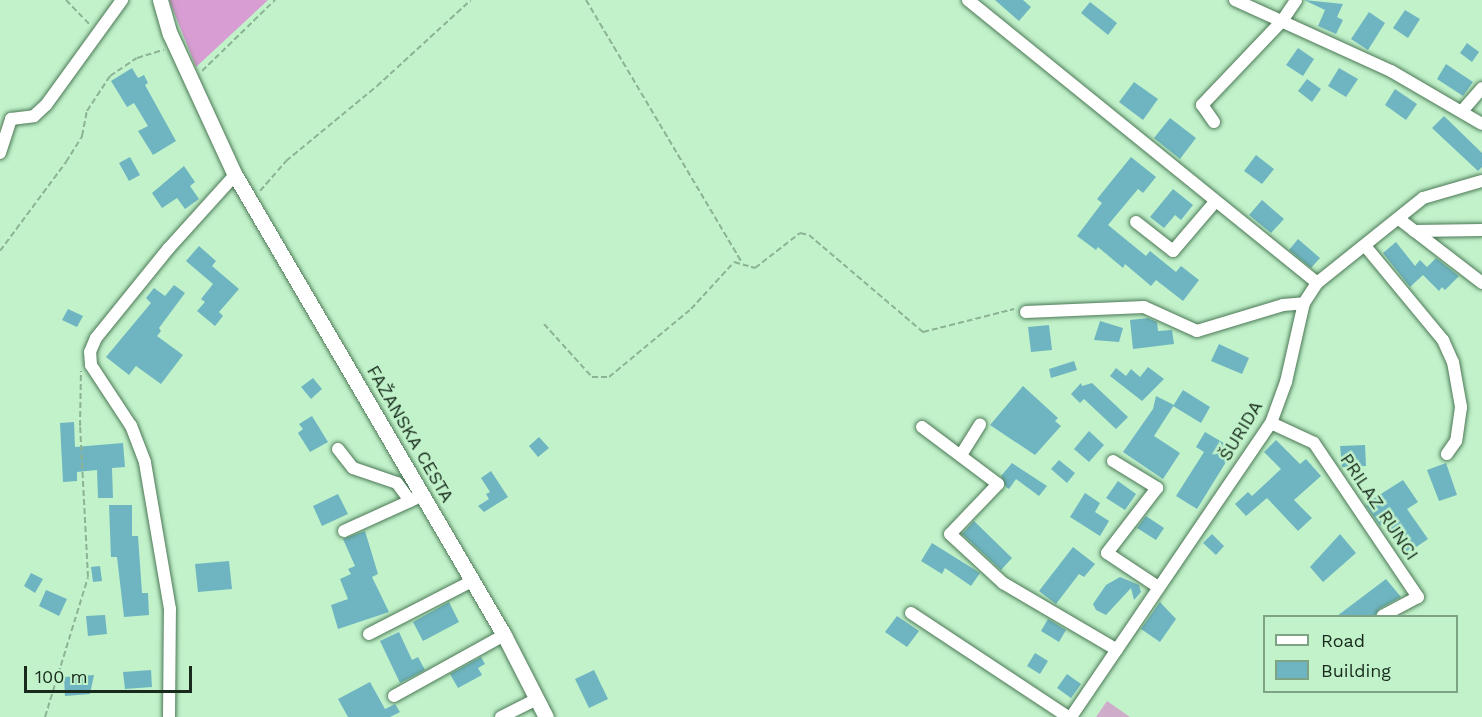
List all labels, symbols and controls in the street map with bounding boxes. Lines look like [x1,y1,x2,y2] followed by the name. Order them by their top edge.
[362,361,458,507] street label: FAŽANSKA CESTA
[1215,397,1267,465] street label: ŠURIDA
[1335,450,1423,564] street label: PRILAZ RUNCI
[1263,615,1458,693] legend
[1321,630,1365,651] text: Road
[27,654,195,692] scale bar
[1321,660,1391,681] text: Building
[35,666,88,687] text: 100 m

